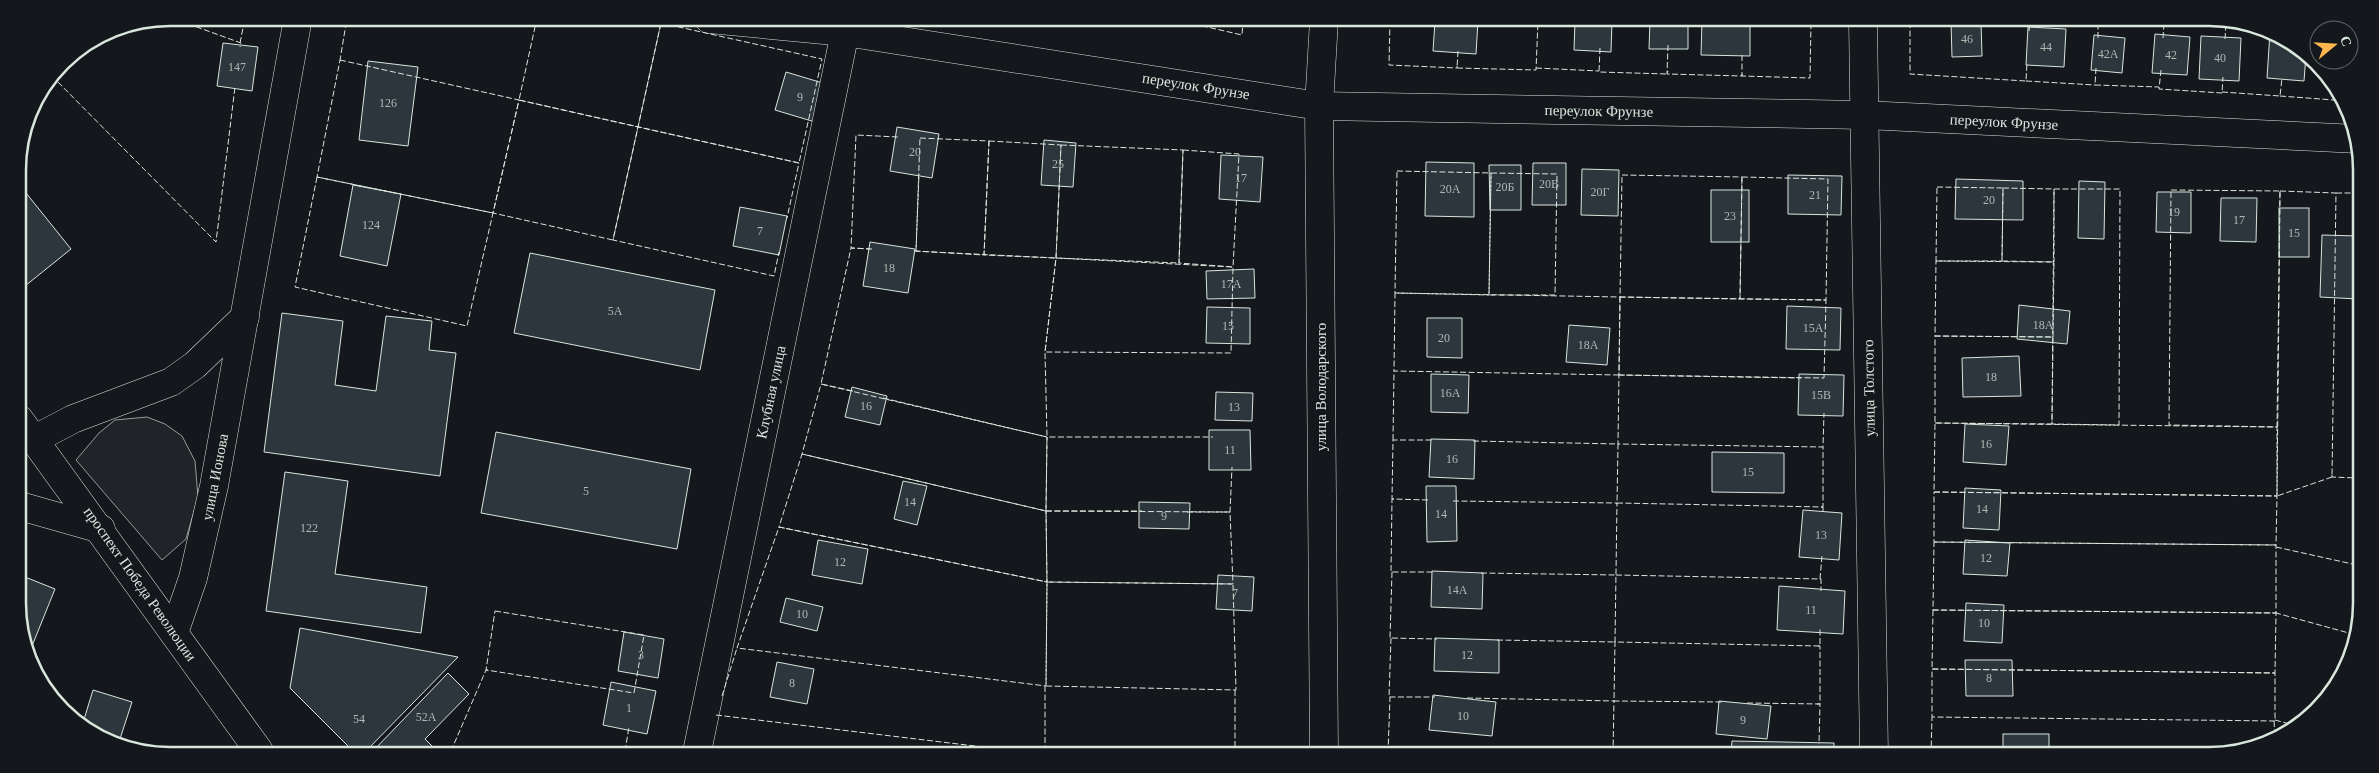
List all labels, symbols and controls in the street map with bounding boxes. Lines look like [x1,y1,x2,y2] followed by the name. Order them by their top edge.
[2309,20,2359,70] north arrow
[1961,32,1973,46] house number: 46
[2337,34,2355,48] text: С
[2040,40,2052,54] house number: 44
[2098,47,2119,61] house number: 42А
[2165,48,2177,62] house number: 42
[2214,51,2226,65] house number: 40
[228,60,246,74] house number: 147
[1141,70,1251,102] street label: переулок Фрунзе
[797,90,803,104] house number: 9
[379,96,397,110] house number: 126
[1545,102,1654,120] street label: переулок Фрунзе
[1949,111,2059,133] street label: переулок Фрунзе
[909,145,921,159] house number: 20
[1052,157,1064,171] house number: 25
[1235,171,1247,185] house number: 17
[1539,177,1559,191] house number: 20В
[1496,180,1515,194] house number: 20Б
[1440,182,1461,196] house number: 20А
[1591,185,1610,199] house number: 20Г
[1809,188,1821,202] house number: 21
[1983,193,1995,207] house number: 20
[2168,205,2180,219] house number: 19
[1724,209,1736,223] house number: 23
[2233,213,2245,227] house number: 17
[362,218,380,232] house number: 124
[757,224,763,238] house number: 7
[2288,226,2300,240] house number: 15
[883,261,895,275] house number: 18
[1221,277,1242,291] house number: 17А
[608,304,623,318] house number: 5А
[2033,318,2054,332] house number: 18А
[1222,319,1234,333] house number: 15
[1803,321,1824,335] house number: 15А
[1313,323,1329,451] street label: улица Володарского
[1438,331,1450,345] house number: 20
[1578,338,1599,352] house number: 18А
[1860,339,1878,437] street label: улица Толстого
[753,344,789,440] street label: Клубная улица
[1985,370,1997,384] house number: 18
[1440,386,1461,400] house number: 16А
[1811,388,1831,402] house number: 15В
[860,399,872,413] house number: 16
[1228,400,1240,414] house number: 13
[199,432,231,522] street label: улица Ионова
[1980,437,1992,451] house number: 16
[1224,443,1236,457] house number: 11
[1446,452,1458,466] house number: 16
[1742,465,1754,479] house number: 15
[583,484,589,498] house number: 5
[904,495,916,509] house number: 14
[1976,502,1988,516] house number: 14
[81,504,199,664] street label: проспект Победа Революции
[1435,507,1447,521] house number: 14
[1161,509,1167,523] house number: 9
[300,521,318,535] house number: 122
[1815,528,1827,542] house number: 13
[1980,551,1992,565] house number: 12
[834,555,846,569] house number: 12
[1447,583,1468,597] house number: 14А
[1232,586,1238,600] house number: 7
[1805,603,1817,617] house number: 11
[796,607,808,621] house number: 10
[1978,616,1990,630] house number: 10
[638,648,644,662] house number: 3
[1461,648,1473,662] house number: 12
[1986,671,1992,685] house number: 8
[789,676,795,690] house number: 8
[626,701,632,715] house number: 1
[1457,709,1469,723] house number: 10
[416,710,437,724] house number: 52А
[353,712,365,726] house number: 54
[1740,713,1746,727] house number: 9

